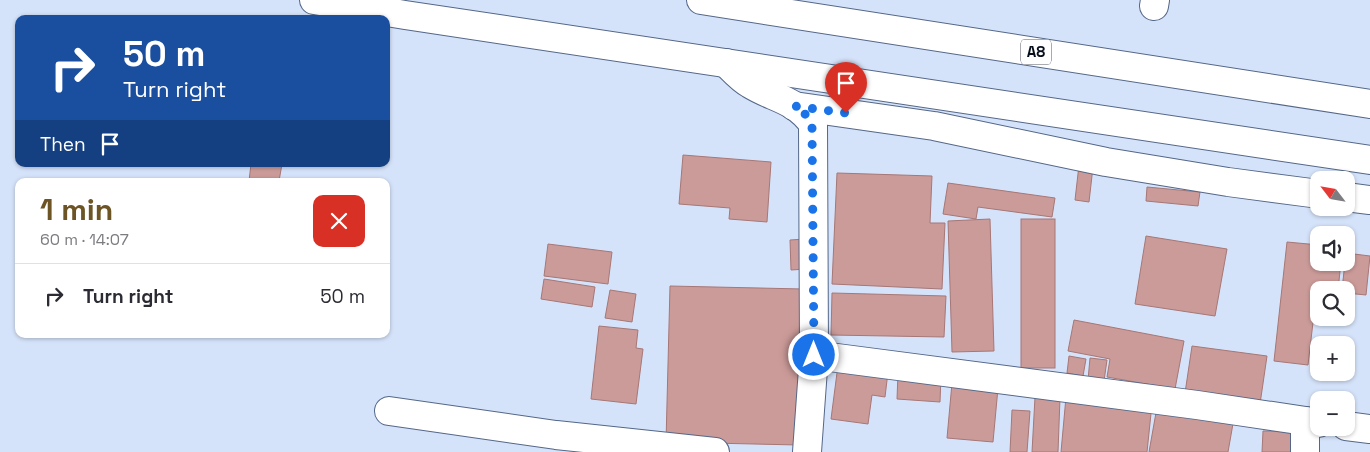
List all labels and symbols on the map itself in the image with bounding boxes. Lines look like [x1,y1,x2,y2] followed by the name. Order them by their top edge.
[1021,40,1051,64] road number: A8
[825,62,867,113] pin
[1310,171,1355,216] north arrow
[787,328,839,380] position arrow

